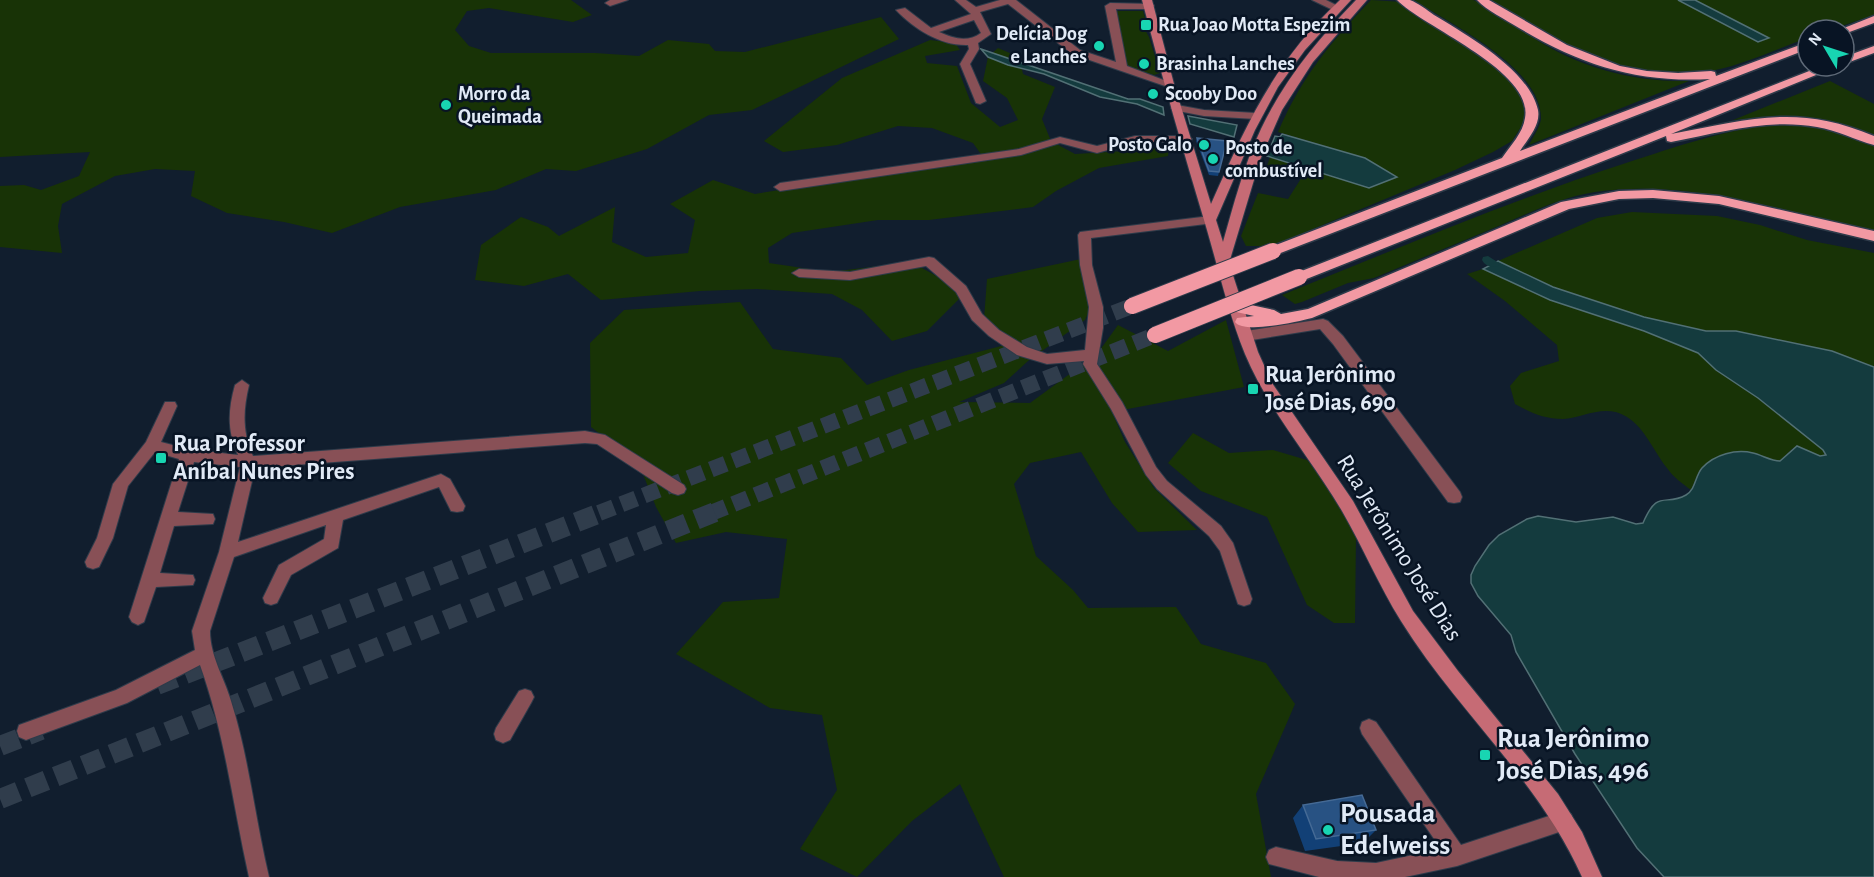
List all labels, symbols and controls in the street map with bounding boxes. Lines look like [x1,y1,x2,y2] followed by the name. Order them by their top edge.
[1158,15,1350,35] place label: Rua Joao Motta Espezim
[1139,18,1153,32] marker: Rua Joao Motta Espezim
[1796,18,1856,78] north arrow
[996,24,1088,67] place label: Delícia Dog e Lanches
[1805,30,1825,49] text: N
[1092,39,1106,53] marker: Delícia Dog e Lanches
[1156,54,1295,74] place label: Brasinha Lanches
[1137,57,1151,71] marker: Brasinha Lanches
[458,84,542,128] place label: Morro da Queimada
[1165,84,1257,104] place label: Scooby Doo
[1146,87,1160,101] marker: Scooby Doo
[439,98,453,112] marker: Morro da Queimada
[1108,135,1192,155] place label: Posto Galo
[1197,138,1211,152] marker: Posto Galo
[1225,138,1322,181] place label: Posto de combustível
[1206,152,1220,166] marker: Posto de combustível
[1265,363,1396,415] place label: Rua Jerônimo José Dias, 690
[1246,382,1260,396] marker: Rua Jerônimo José Dias, 690
[173,432,354,484] place label: Rua Professor Aníbal Nunes Pires
[154,451,168,465] marker: Rua Professor Aníbal Nunes Pires
[1332,451,1466,645] street label: Rua Jerônimo José Dias
[1497,725,1649,785] place label: Rua Jerônimo José Dias, 496
[1478,748,1492,762] marker: Rua Jerônimo José Dias, 496
[1340,800,1450,860] place label: Pousada Edelweiss
[1321,823,1335,837] marker: Pousada Edelweiss

